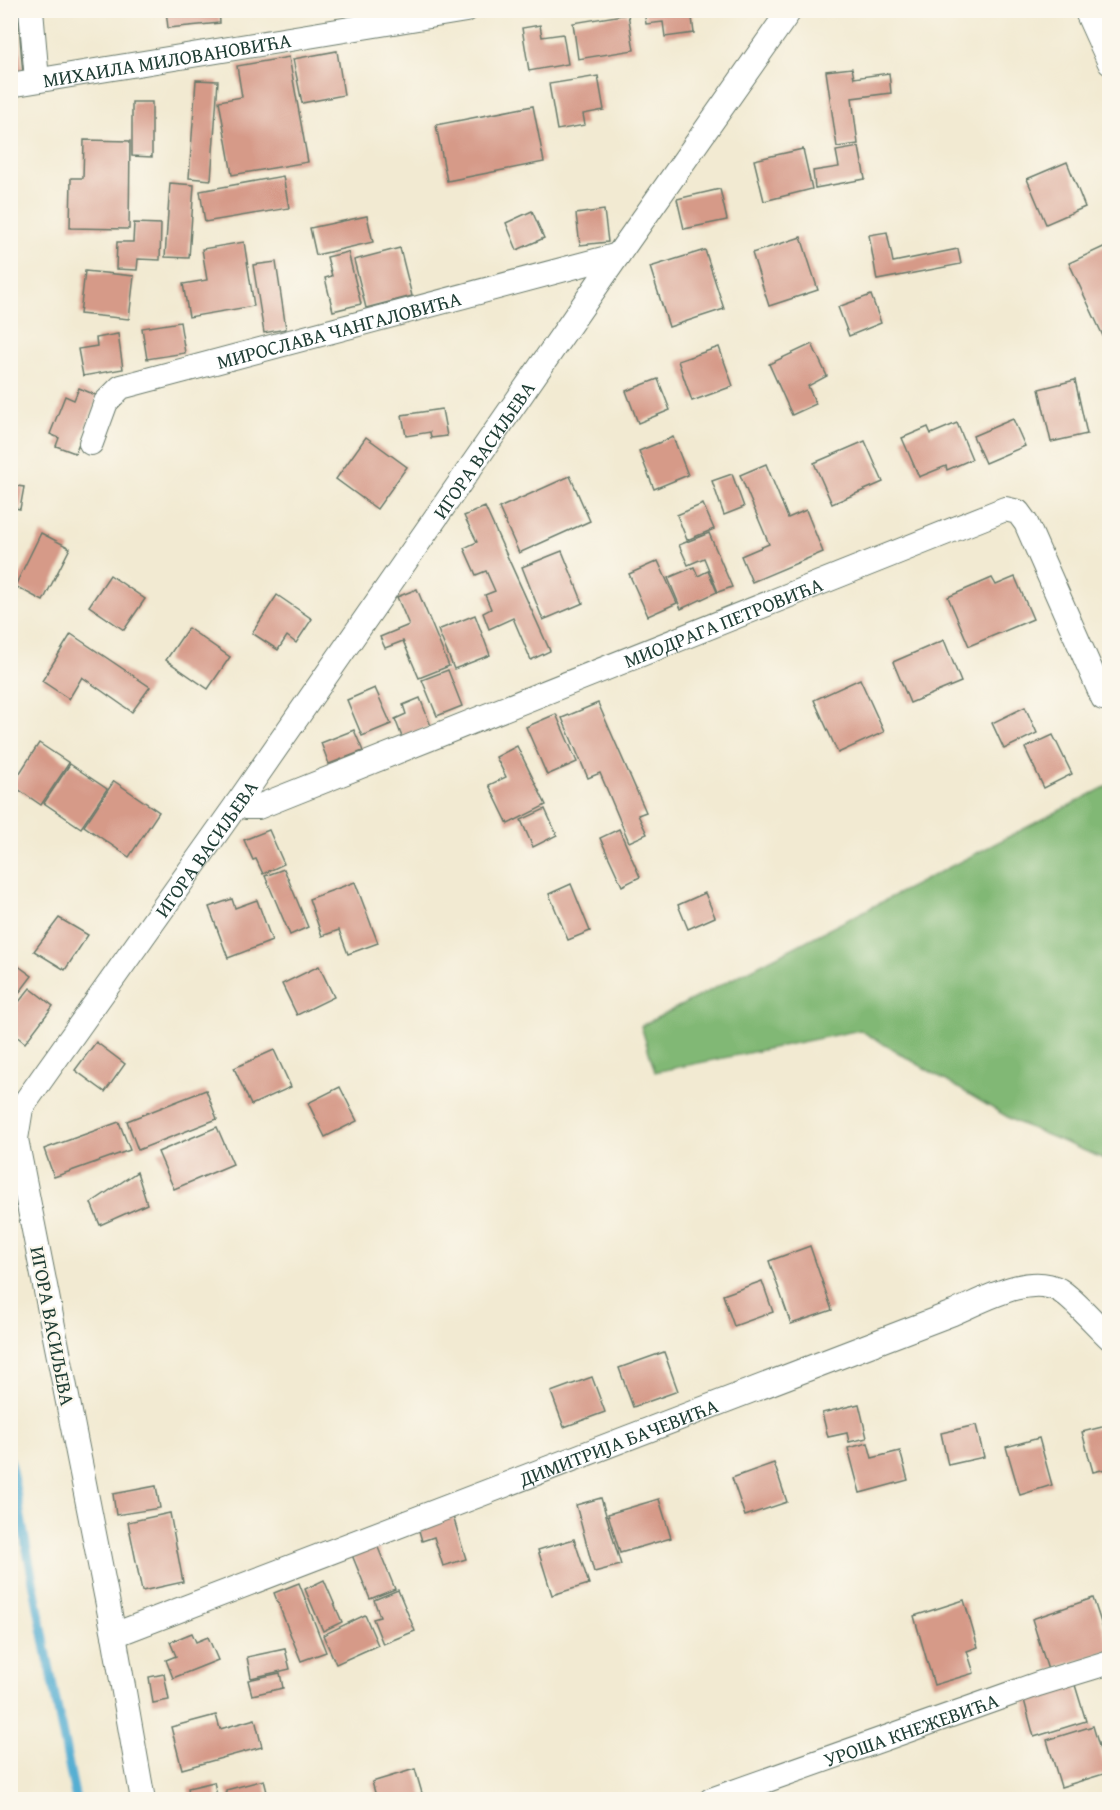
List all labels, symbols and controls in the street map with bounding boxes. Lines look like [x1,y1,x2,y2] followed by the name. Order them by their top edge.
[41,25,293,94] street label: МИХАИЛА МИЛОВАНОВИЋА
[213,283,464,376] street label: МИРОСЛАВА ЧАНГАЛОВИЋА
[425,375,541,524] street label: ИГОРА ВАСИЉЕВА
[619,569,827,674] street label: МИОДРАГА ПЕТРОВИЋА
[147,774,264,923] street label: ИГОРА ВАСИЉЕВА
[23,1244,83,1408] street label: ИГОРА ВАСИЉЕВА
[513,1390,722,1493] street label: ДИМИТРИЈА БАЧЕВИЋА
[819,1685,1002,1773] street label: УРОША КНЕЖЕВИЋА

